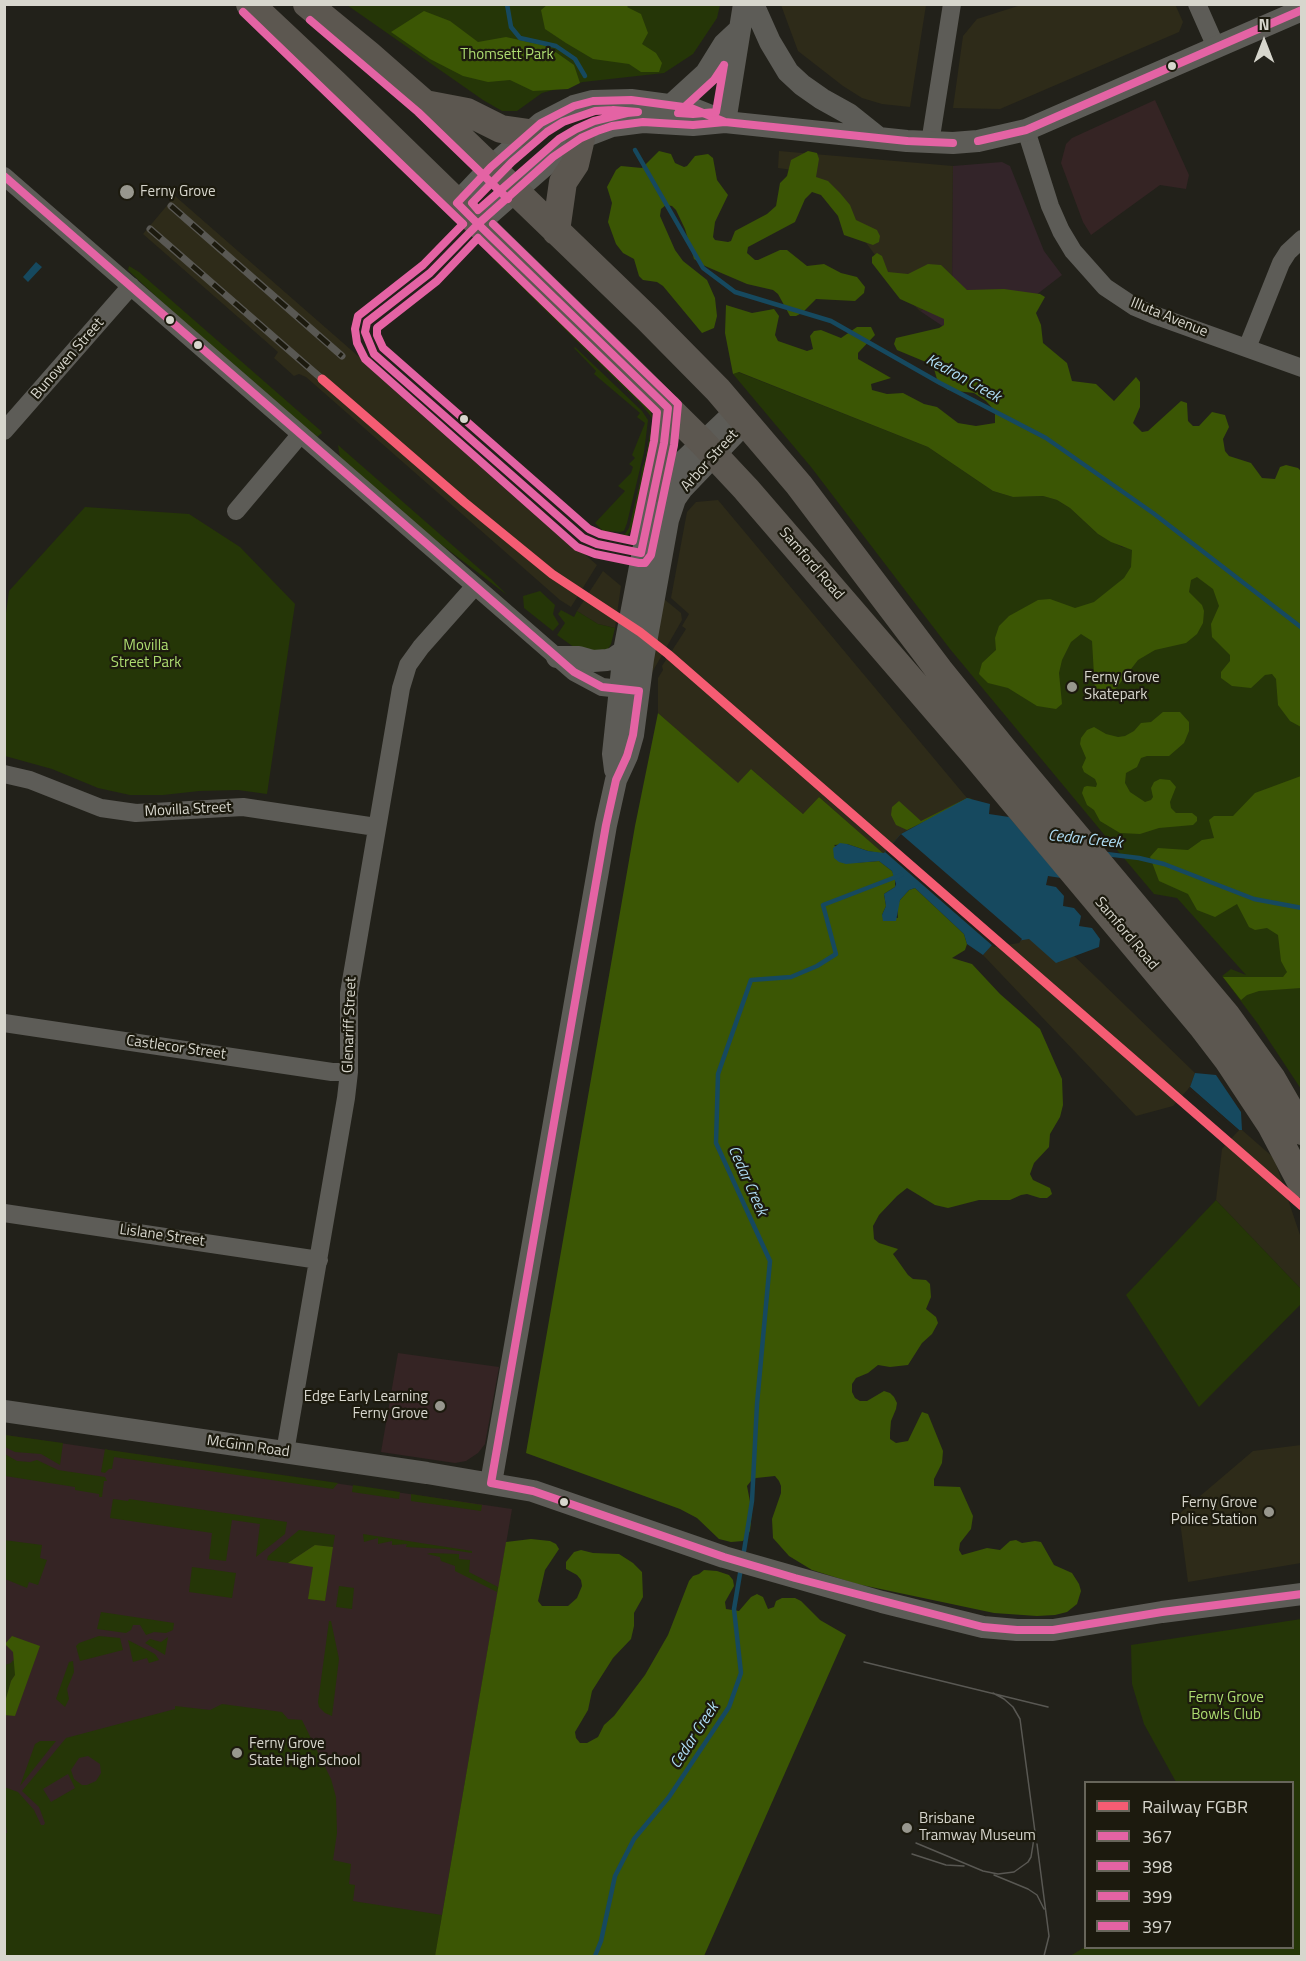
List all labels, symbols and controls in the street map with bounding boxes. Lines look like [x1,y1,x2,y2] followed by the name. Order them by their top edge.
[1234,12,1294,72] north arrow
[1258,12,1270,36] text: N
[460,46,554,64] park label: Thomsett Park
[1166,60,1178,72] unlabelled marker
[118,183,136,201] marker: Ferny Grove
[140,183,216,201] place label: Ferny Grove
[1128,294,1210,342] street label: Illuta Avenue
[164,314,176,326] unlabelled marker
[28,315,108,403] street label: Bunowen Street
[192,339,204,351] unlabelled marker
[922,351,1004,407] water label: Kedron Creek
[458,413,470,425] unlabelled marker
[678,426,742,496] street label: Arbor Street
[775,524,847,604] street label: Samford Road
[111,637,181,672] park label: Movilla Street Park
[1084,669,1160,704] place label: Ferny Grove Skatepark
[1065,680,1079,694] marker: Ferny Grove Skatepark
[144,799,232,821] street label: Movilla Street
[1047,827,1123,853] water label: Cedar Creek
[1090,894,1162,974] street label: Samford Road
[339,977,361,1073] street label: Glenariff Street
[125,1032,227,1064] street label: Castlecor Street
[723,1143,771,1219] water label: Cedar Creek
[118,1221,206,1251] street label: Lislane Street
[304,1388,428,1423] place label: Edge Early Learning Ferny Grove
[433,1399,447,1413] marker: Edge Early Learning Ferny Grove
[205,1432,291,1462] street label: McGinn Road
[1171,1494,1257,1529] place label: Ferny Grove Police Station
[558,1496,570,1508] unlabelled marker
[1262,1505,1276,1519] marker: Ferny Grove Police Station
[1188,1689,1264,1724] park label: Ferny Grove Bowls Club
[667,1699,723,1773] water label: Cedar Creek
[249,1735,360,1770] place label: Ferny Grove State High School
[230,1746,244,1760] marker: Ferny Grove State High School
[1084,1781,1294,1949] legend
[1142,1793,1248,1820] text: Railway FGBR
[919,1810,1036,1845] place label: Brisbane Tramway Museum
[900,1821,914,1835] marker: Brisbane Tramway Museum
[1142,1823,1172,1850] text: 367
[1142,1853,1172,1880] text: 398
[1142,1883,1172,1910] text: 399
[1142,1913,1172,1940] text: 397

